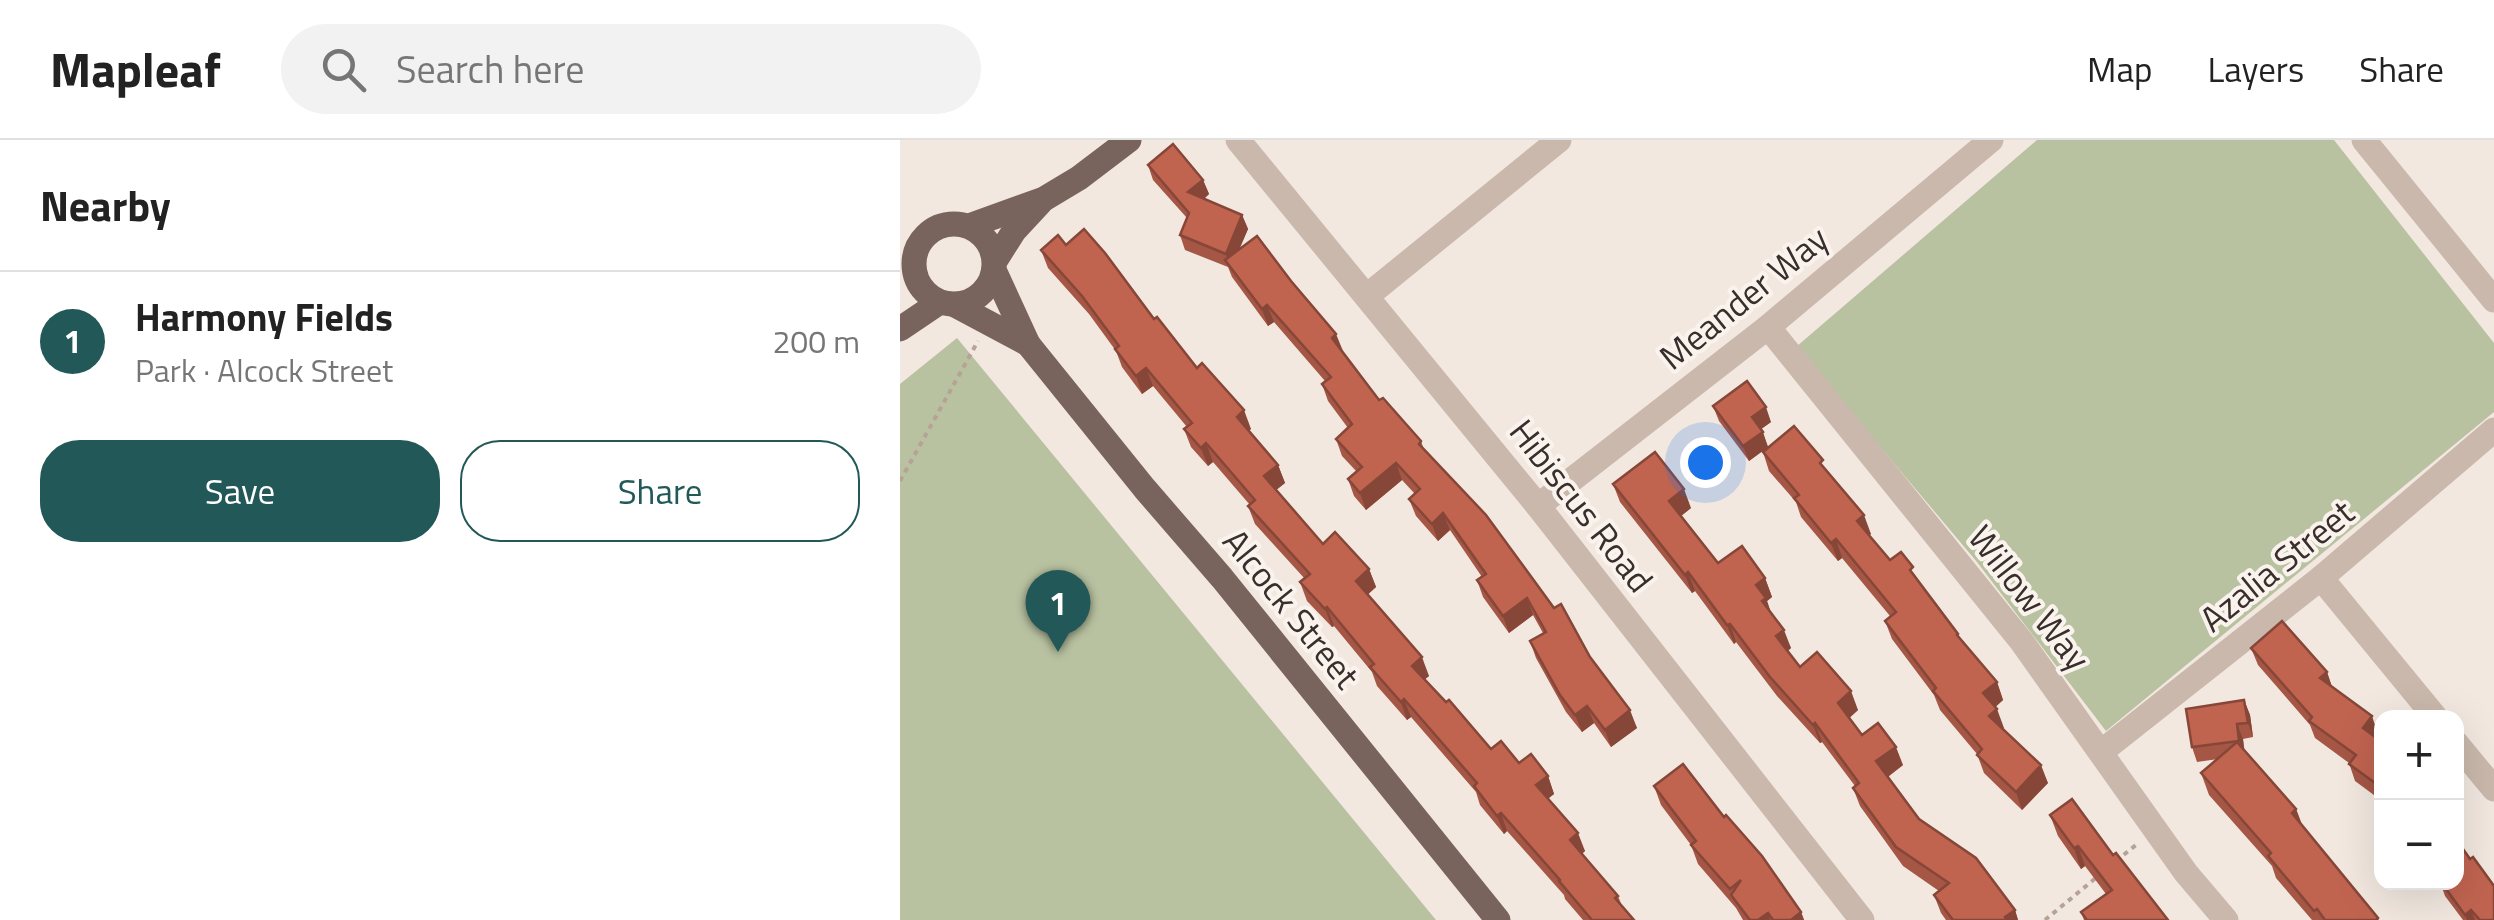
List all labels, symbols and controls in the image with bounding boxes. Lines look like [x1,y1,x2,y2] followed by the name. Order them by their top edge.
[281,24,981,114] search box
[50,33,221,106] text: Mapleaf
[396,40,584,98] text: Search here
[316,42,371,97] icon: search
[2087,42,2152,96] text: Map
[2207,42,2304,96] text: Layers
[2359,42,2444,96] text: Share
[40,173,171,237] text: Nearby
[1647,212,1840,382] street label: Meander Way
[135,288,393,346] text: Harmony Fields
[64,317,81,365] text: 1
[772,317,860,365] text: 200 m
[135,346,393,394] text: Park · Alcock Street
[1497,407,1667,604] street label: Hibiscus Road
[1680,437,1731,488] your location
[40,440,440,542] button: Save
[460,440,860,542] button: Share
[2187,486,2365,645] street label: Azalia Street
[1955,513,2104,682] street label: Willow Way
[1210,517,1373,700] street label: Alcock Street
[1026,570,1090,652] pin: 1
[2374,710,2464,890] map controls
[2374,710,2464,800] button: +
[2374,800,2464,890] button: −

